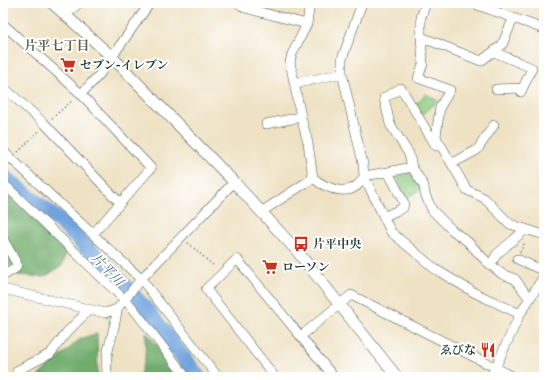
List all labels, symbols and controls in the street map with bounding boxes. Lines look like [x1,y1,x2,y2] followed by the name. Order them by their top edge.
[24,37,90,53] district label: 片平七丁目
[59,56,77,74] supermarket icon: セブン-イレブン
[80,57,168,72] place label: セブン-イレブン
[292,235,310,253] bus stop icon: 片平中央
[313,236,362,251] place label: 片平中央
[89,249,129,290] water label: 片平川
[261,258,279,276] supermarket icon: ローソン
[282,259,330,274] place label: ローソン
[479,341,497,359] restaurant icon: ゑびな
[440,342,476,357] place label: ゑびな

